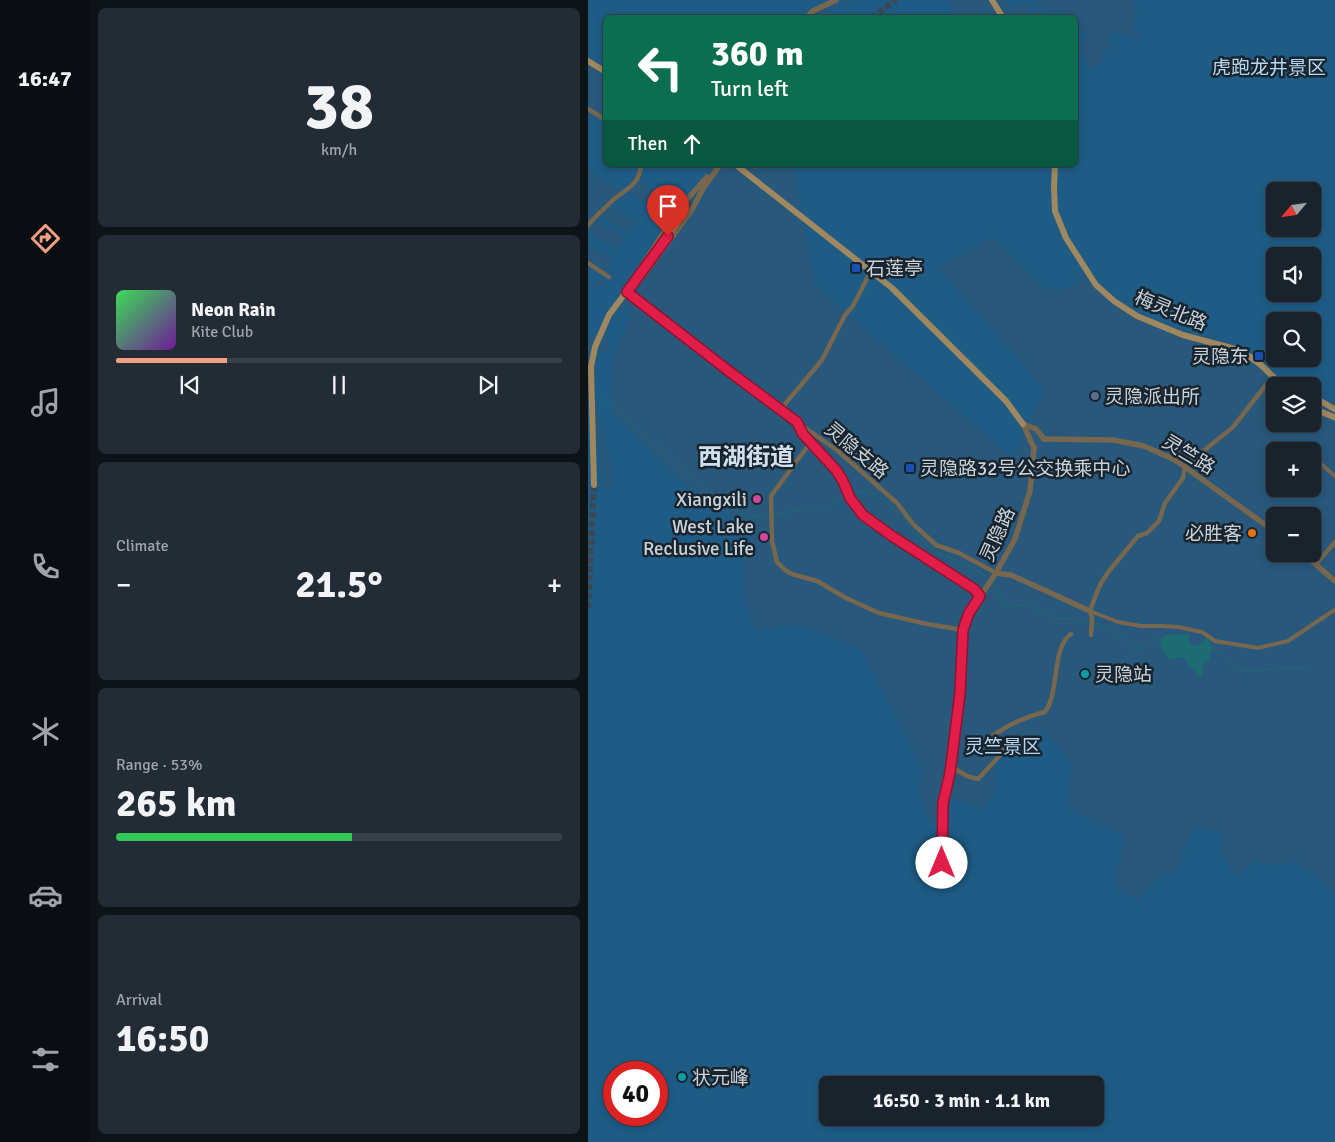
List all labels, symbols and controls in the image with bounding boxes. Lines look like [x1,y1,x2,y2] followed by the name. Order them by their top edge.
[711,32,804,75] text: 360 m
[628,35,693,100] icon: left
[1212,56,1326,80] park label: 虎跑龙井景区
[18,65,72,92] text: 16:47
[304,67,374,147] text: 38
[711,75,789,102] text: Turn left
[678,130,706,158] icon: ahead
[628,132,668,156] text: Then
[321,140,357,160] text: km/h
[1266,182,1320,238] north arrow
[1266,182,1321,562] map controls
[647,185,689,236] pin
[654,192,682,220] icon: arrive
[28,221,63,256] icon: directions
[1266,247,1321,302] button: sound
[866,257,923,281] place label: 石莲亭
[850,262,862,274] marker: 石莲亭
[1131,286,1210,336] street label: 梅灵北路
[191,298,276,322] text: Neon Rain
[1266,312,1321,367] button: search
[191,322,253,342] text: Kite Club
[1192,345,1249,369] place label: 灵隐东
[1253,350,1265,362] marker: 灵隐东
[176,371,204,399] icon: previous
[325,371,353,399] icon: pause
[474,371,502,399] icon: next
[1266,377,1321,432] button: layers
[28,385,63,420] icon: music
[1105,385,1200,409] place label: 灵隐派出所
[1089,390,1101,402] marker: 灵隐派出所
[820,417,893,484] street label: 灵隐支路
[1158,430,1219,480] street label: 灵竺路
[698,442,794,472] district label: 西湖街道
[1266,442,1321,497] button: +
[920,457,1131,481] place label: 灵隐路32号公交换乘中心
[904,462,916,474] marker: 灵隐路32号公交换乘中心
[676,488,747,512] place label: Xiangxili
[751,493,763,505] marker: Xiangxili
[975,503,1020,565] street label: 灵隐路
[1266,507,1321,562] button: −
[643,515,754,561] place label: West Lake Reclusive Life
[1185,522,1242,546] place label: 必胜客
[1246,527,1258,539] marker: 必胜客
[758,531,770,543] marker: West Lake Reclusive Life
[116,536,169,556] text: Climate
[28,549,63,584] icon: phone
[295,561,383,608] text: 21.5°
[116,568,131,602] text: −
[547,568,562,602] text: +
[1095,663,1152,687] place label: 灵隐站
[1079,668,1091,680] marker: 灵隐站
[28,714,63,749] icon: climate
[965,735,1041,759] park label: 灵竺景区
[116,755,202,775] text: Range · 53%
[116,780,237,827] text: 265 km
[915,836,967,888] position arrow
[28,878,63,913] icon: car
[116,990,162,1010] text: Arrival
[116,1015,209,1062] text: 16:50
[28,1042,63,1077] icon: filters
[603,1061,668,1126] speed limit sign: 40
[692,1066,749,1090] place label: 状元峰
[676,1071,688,1083] marker: 状元峰
[873,1089,1050,1113] text: 16:50 · 3 min · 1.1 km

